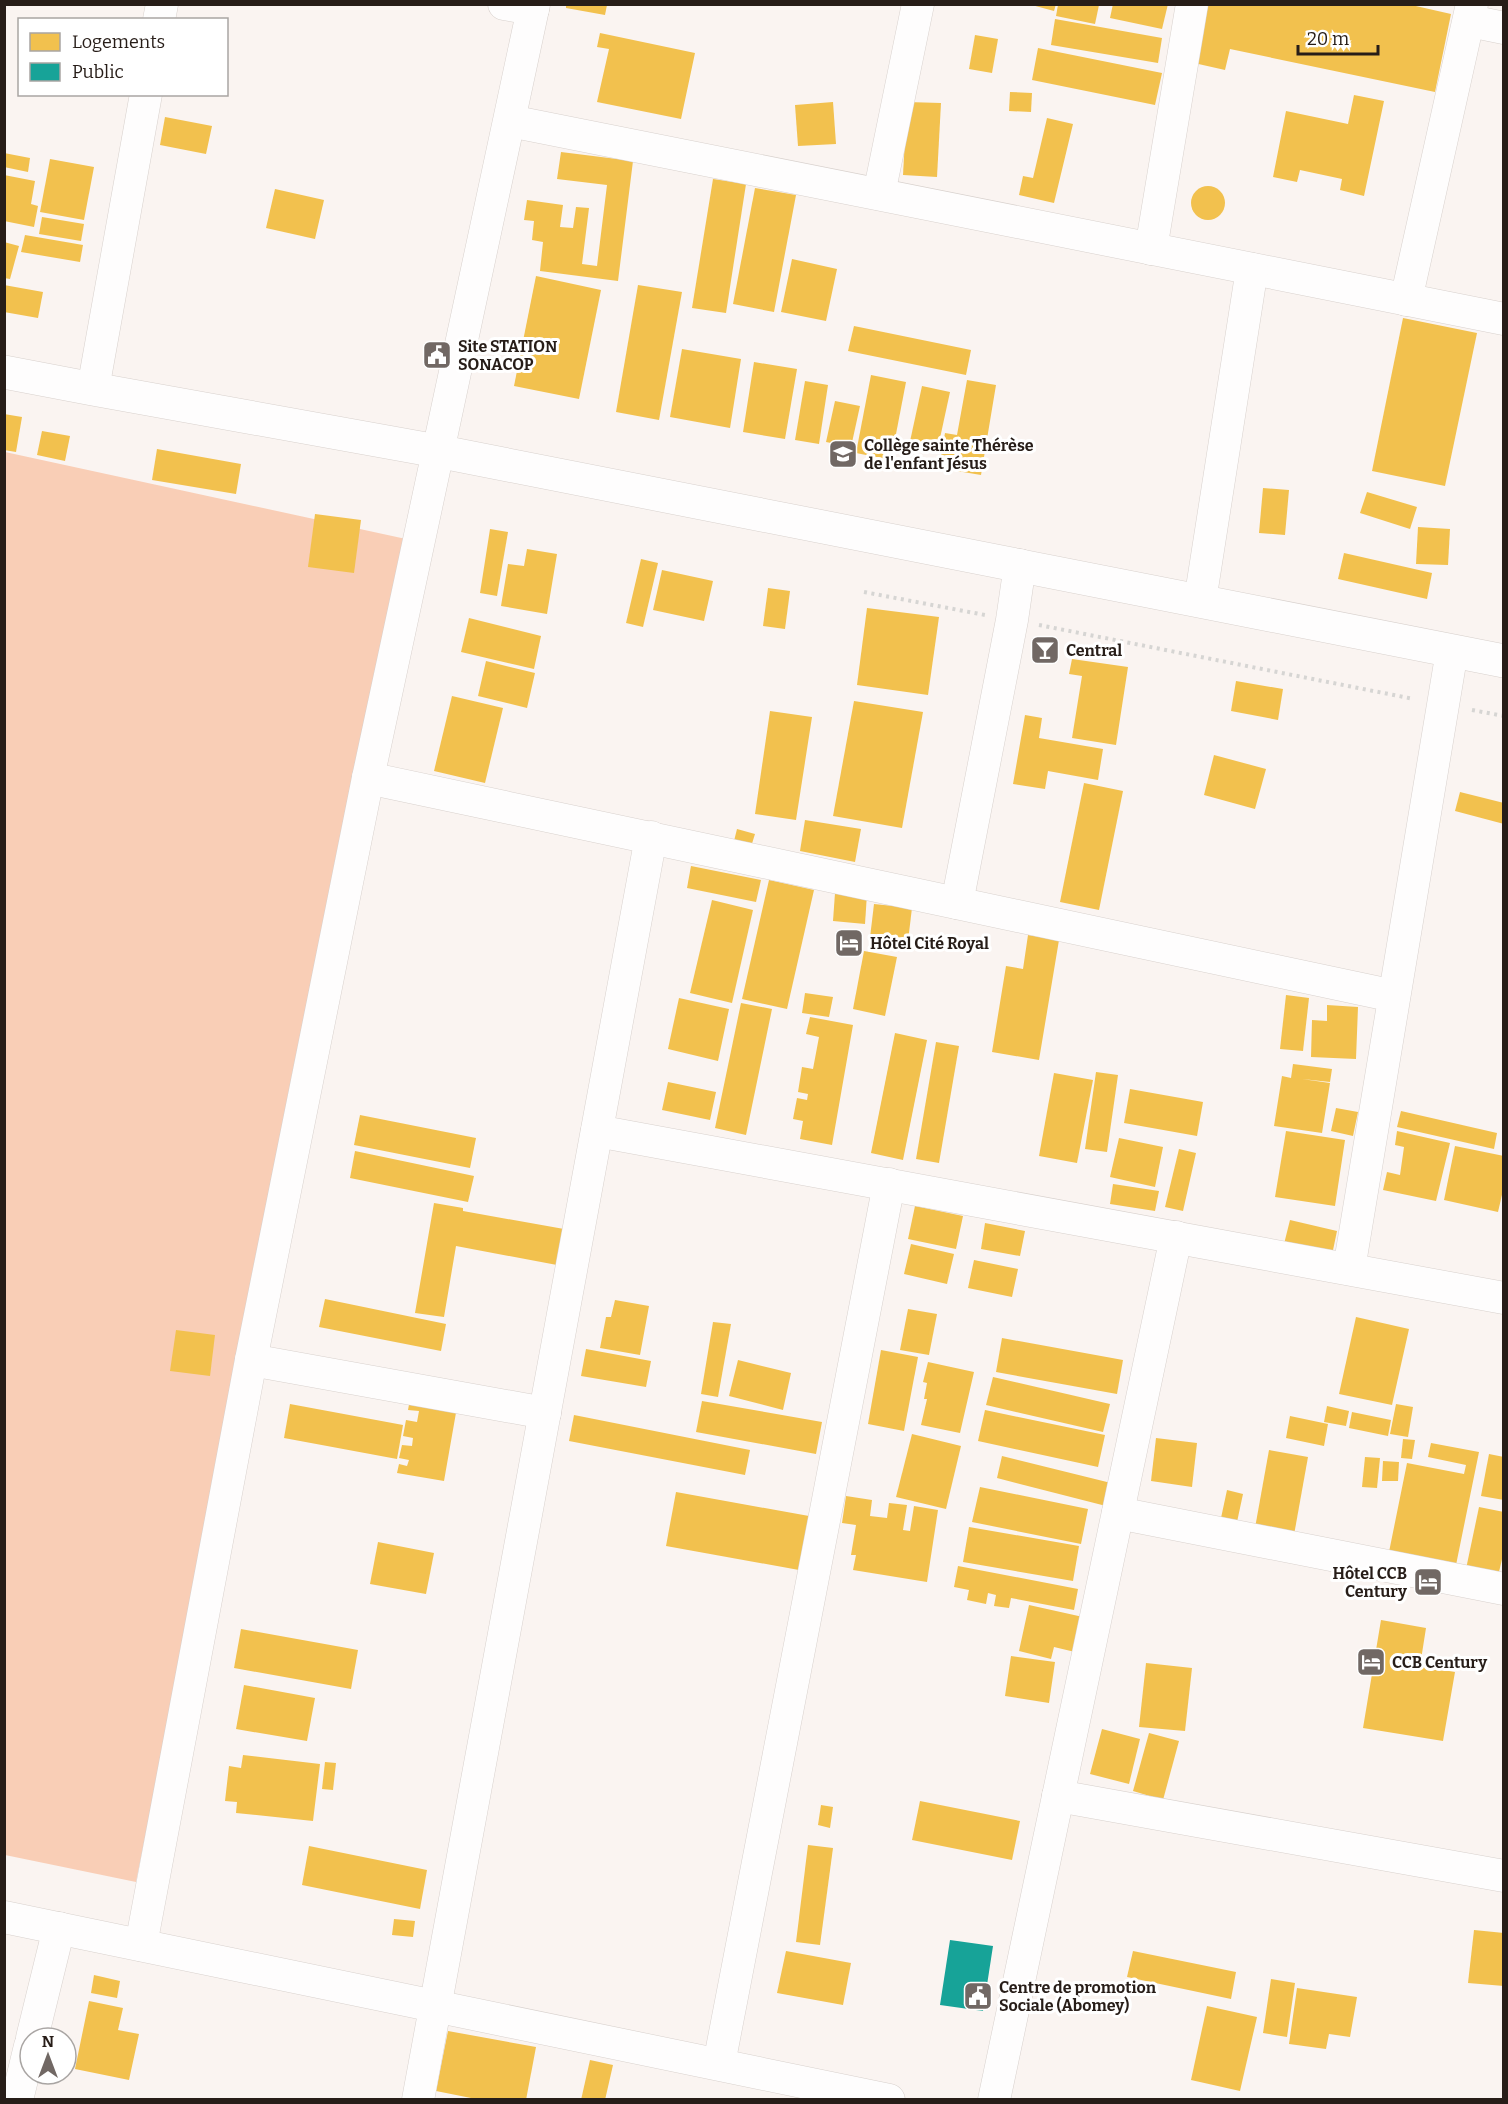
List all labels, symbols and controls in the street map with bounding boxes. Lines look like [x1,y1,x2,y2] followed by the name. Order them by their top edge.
[18,18,228,96] legend
[1298,18,1378,56] scale bar
[1307,28,1349,50] text: 20 m
[72,31,165,53] text: Logements
[72,61,124,83] text: Public
[458,337,557,374] place label: Site STATION SONACOP
[421,339,453,371] public building icon: Site STATION SONACOP
[864,436,1034,473] place label: Collège sainte Thérèse de l'enfant Jésus
[827,438,859,470] school or university icon: Collège sainte Thérèse de l'enfant Jésus
[1029,634,1061,666] bar icon: Central
[1066,641,1122,660] place label: Central
[833,927,865,959] hotel icon: Hôtel Cité Royal
[870,934,989,953] place label: Hôtel Cité Royal
[1332,1564,1407,1601] place label: Hôtel CCB Century
[1412,1566,1444,1598] hotel icon: Hôtel CCB Century
[1355,1646,1387,1678] hotel icon: CCB Century
[1392,1653,1487,1672] place label: CCB Century
[999,1978,1157,2015] place label: Centre de promotion Sociale (Abomey)
[962,1980,994,2012] public building icon: Centre de promotion Sociale (Abomey)
[18,2026,78,2086] north arrow
[42,2032,54,2051] text: N

